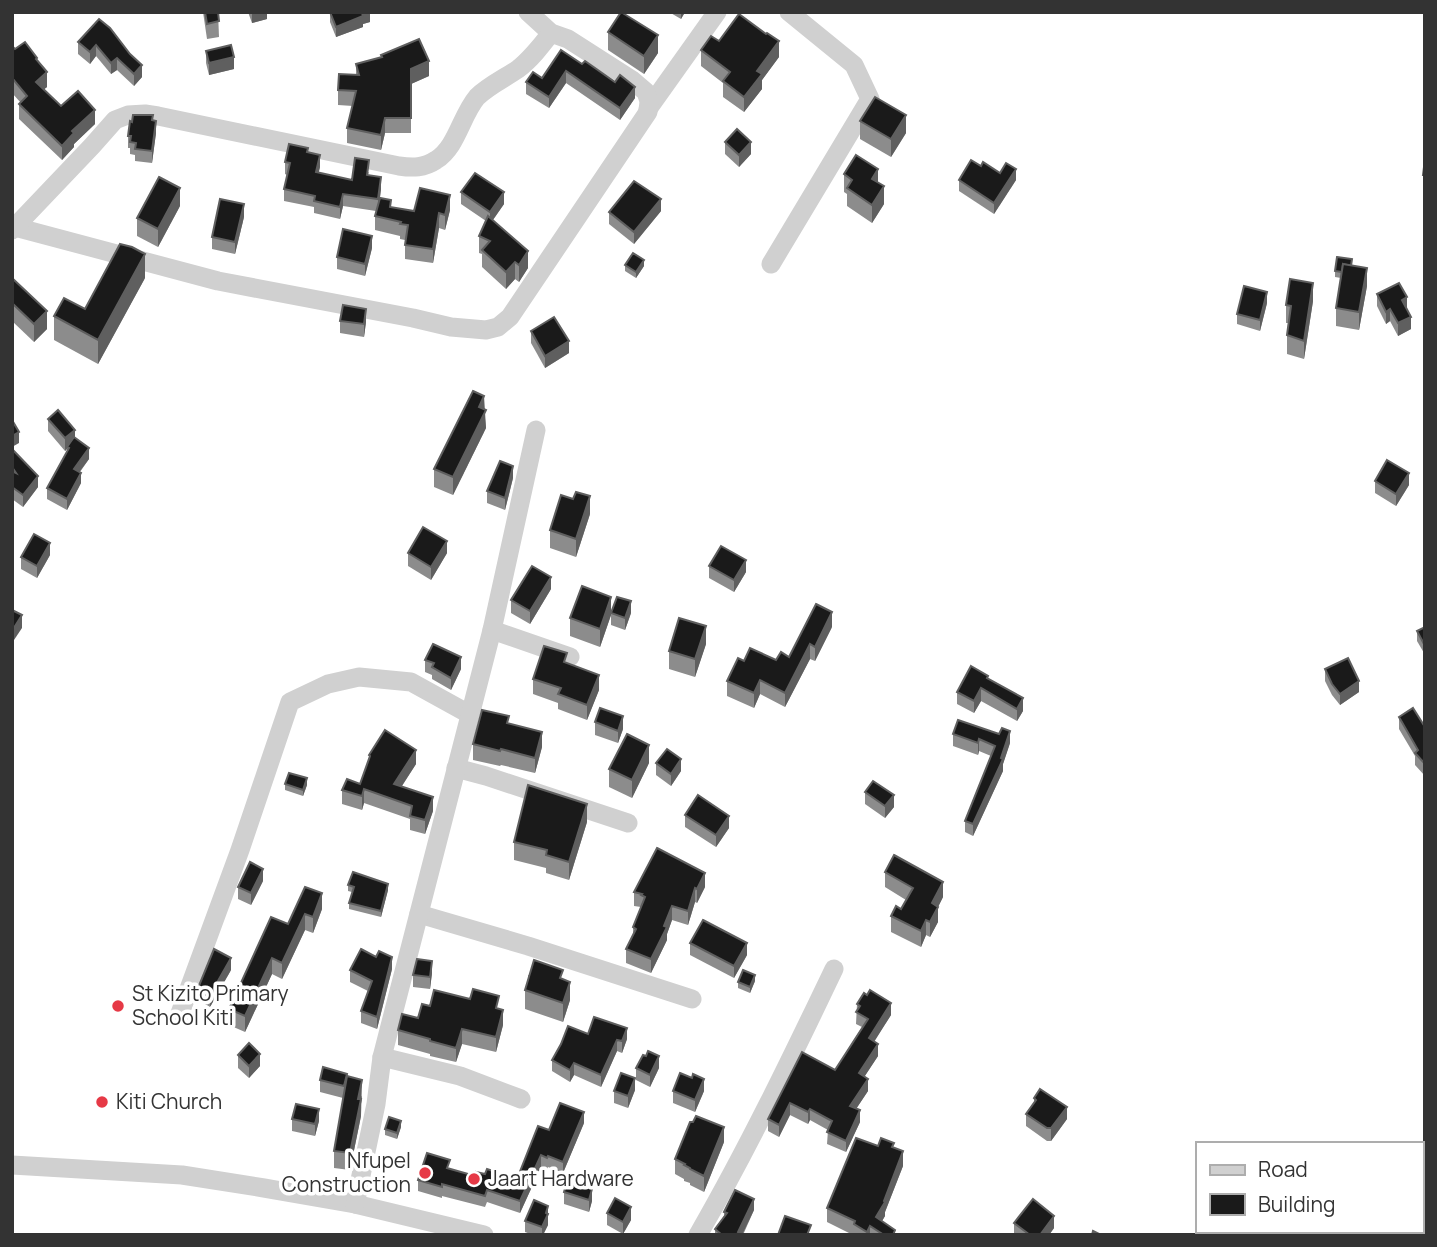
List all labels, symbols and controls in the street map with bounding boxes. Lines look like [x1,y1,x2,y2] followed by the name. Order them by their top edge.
[132,979,289,1031] place label: St Kizito Primary School Kiti
[110,998,126,1014] marker: St Kizito Primary School Kiti
[116,1087,222,1115] place label: Kiti Church
[94,1094,110,1110] marker: Kiti Church
[1196,1142,1423,1233] legend
[282,1146,411,1198] place label: Nfupel Construction
[1258,1155,1308,1183] text: Road
[488,1164,634,1192] place label: Jaart Hardware
[417,1165,433,1181] marker: Nfupel Construction
[466,1171,482,1187] marker: Jaart Hardware
[1258,1190,1335,1218] text: Building

